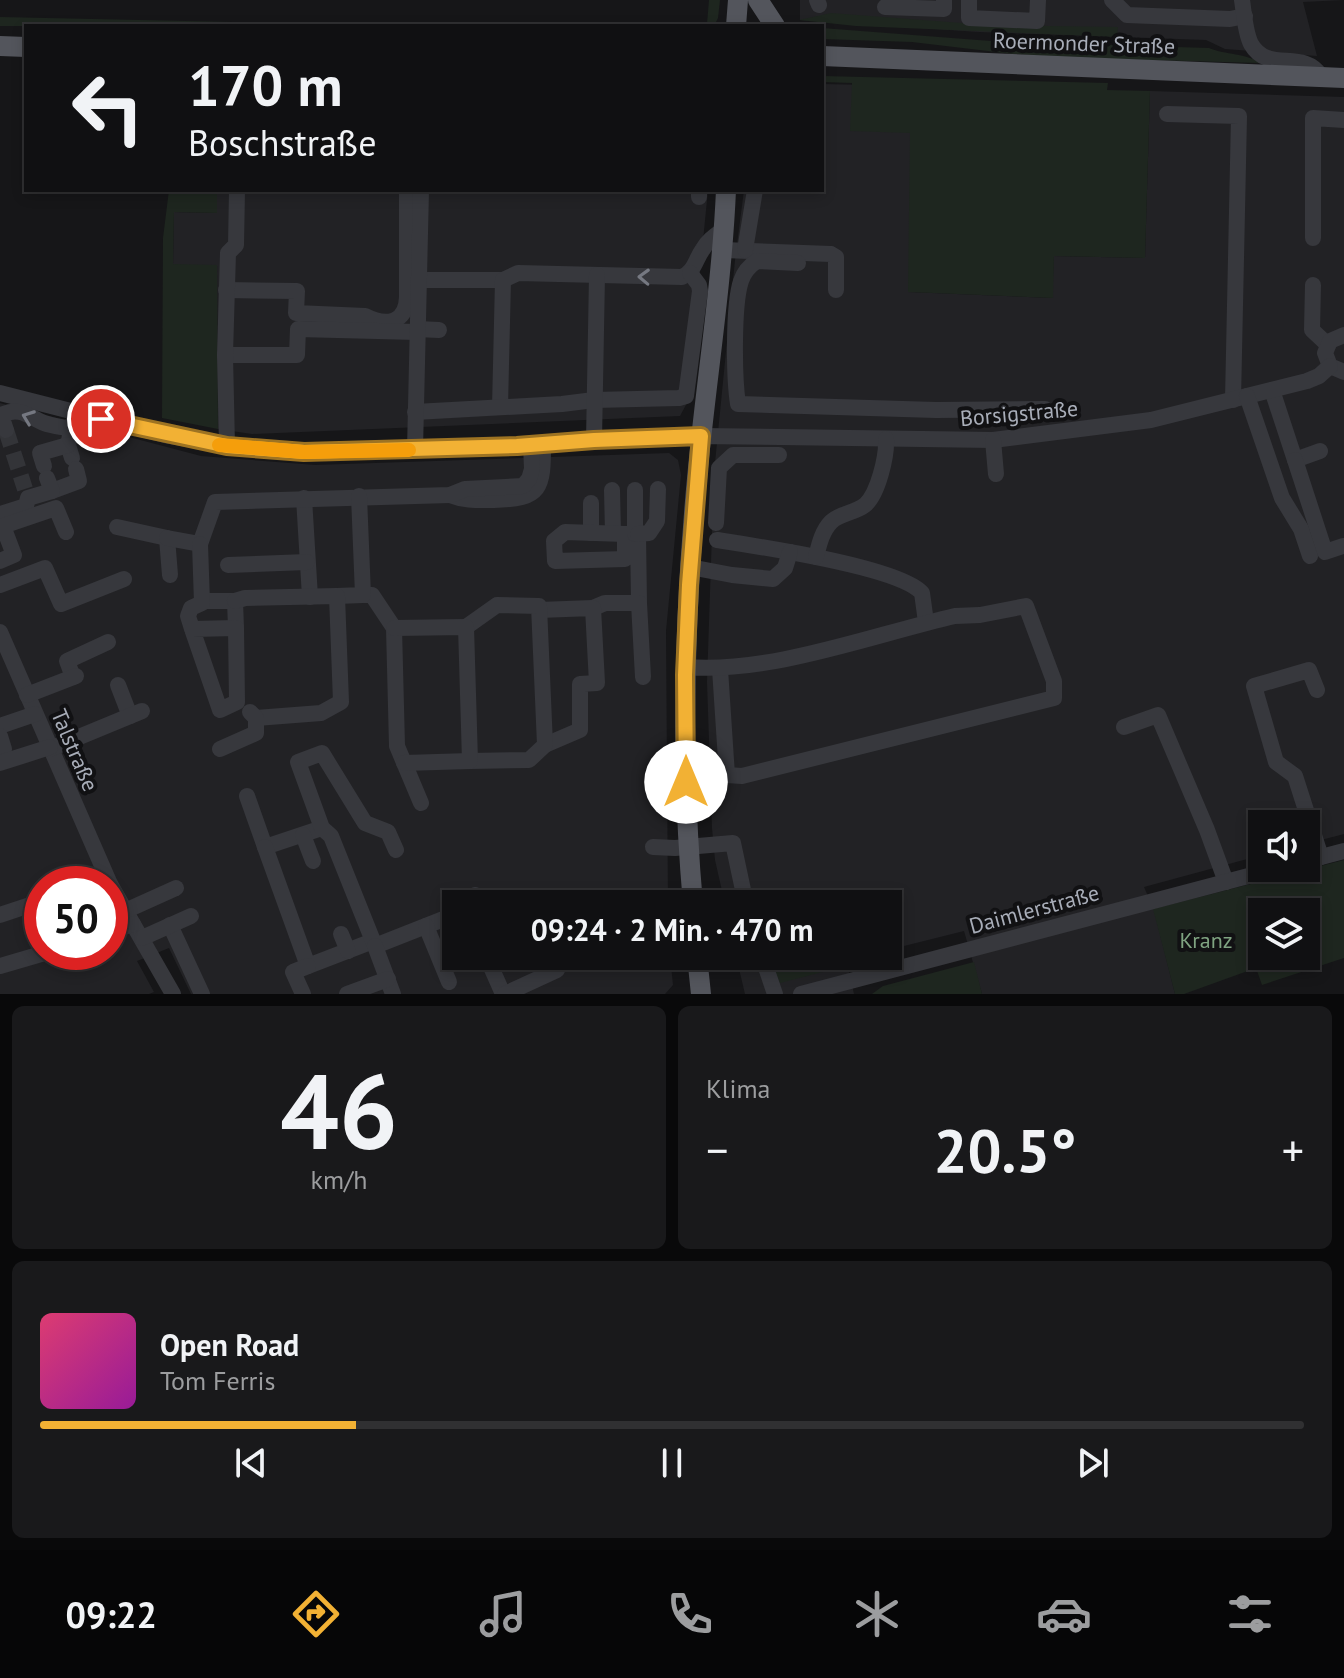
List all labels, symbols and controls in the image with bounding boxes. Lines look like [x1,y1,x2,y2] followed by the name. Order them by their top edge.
[992,26,1176,60] street label: Roermonder Straße
[188,49,343,121] text: 170 m
[56,56,160,160] icon: left
[188,119,376,166] text: Boschstraße
[637,269,650,286] one-way arrow
[67,385,135,453] pin
[959,394,1079,432] street label: Borsigstraße
[79,397,123,441] icon: arrive
[22,410,36,427] one-way arrow
[45,705,105,795] street label: Talstraße
[644,740,728,824] position arrow
[1248,810,1320,970] map controls
[1248,810,1320,882] button: sound
[24,866,128,970] speed limit sign: 50
[966,878,1102,940] street label: Daimlerstraße
[1248,898,1320,970] button: layers
[531,910,813,949] text: 09:24 · 2 Min. · 470 m
[1179,926,1233,954] park label: Kranz
[280,1043,398,1178] text: 46
[706,1072,770,1105] text: Klima
[933,1111,1077,1189] text: 20.5°
[706,1121,728,1178] text: −
[1282,1121,1304,1178] text: +
[311,1163,368,1196] text: km/h
[160,1325,299,1364] text: Open Road
[160,1364,275,1397] text: Tom Ferris
[229,1441,273,1485] icon: previous
[650,1441,694,1485] icon: pause
[1071,1441,1115,1485] icon: next
[288,1586,344,1642] icon: directions
[475,1586,531,1642] icon: music
[662,1586,718,1642] icon: phone
[849,1586,905,1642] icon: climate
[1036,1586,1092,1642] icon: car
[1222,1586,1278,1642] icon: filters
[65,1591,157,1638] text: 09:22

